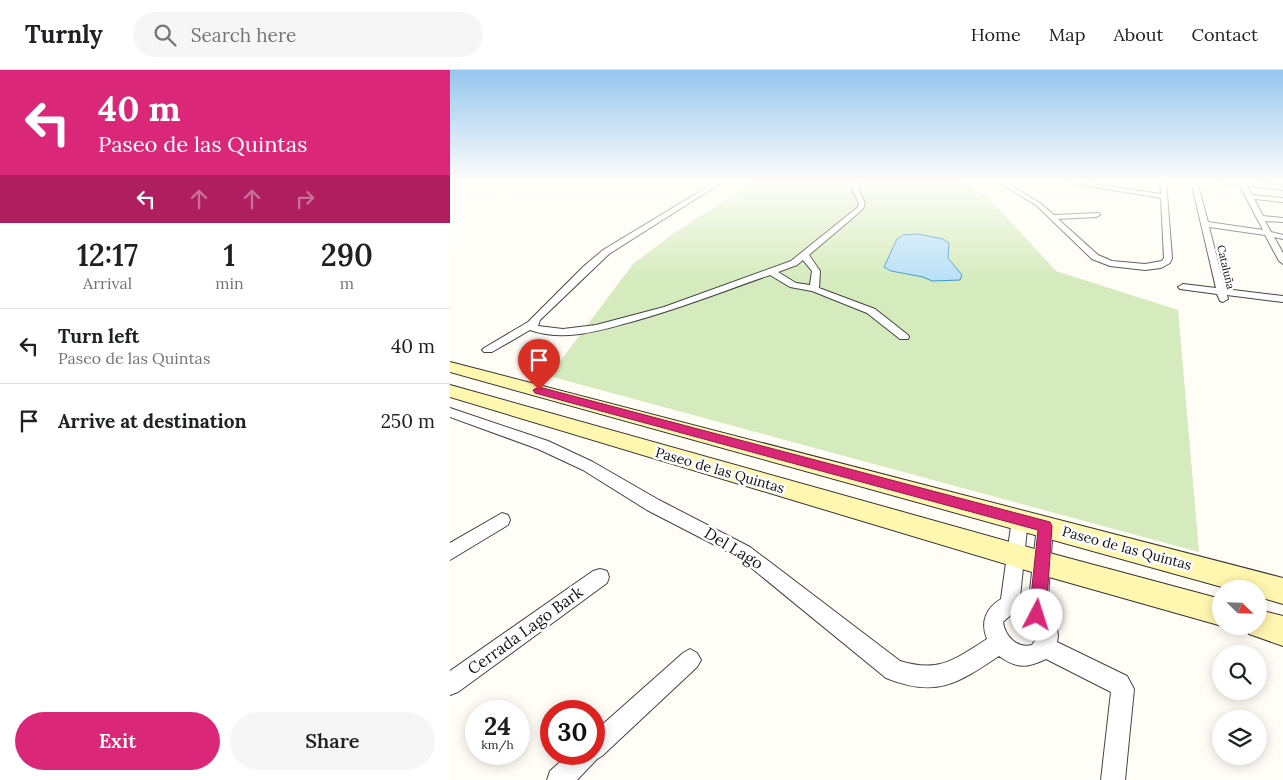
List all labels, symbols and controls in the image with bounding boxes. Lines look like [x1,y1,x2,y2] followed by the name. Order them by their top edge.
[133,12,483,57] search box
[25,19,103,50] text: Turnly
[151,21,179,49] icon: search
[191,23,296,47] text: Search here
[971,23,1021,46] text: Home
[1049,23,1085,46] text: Map
[1113,23,1163,46] text: About
[1191,23,1258,46] text: Contact
[98,86,181,131] text: 40 m
[15,90,80,155] icon: left
[98,130,307,158] text: Paseo de las Quintas
[132,185,160,213] icon: left
[185,185,213,213] icon: ahead
[238,185,266,213] icon: ahead
[291,185,319,213] icon: right
[77,236,138,274] text: 12:17
[224,236,235,274] text: 1
[321,236,373,274] text: 290
[1214,243,1238,291] street label: Cataluña
[83,273,132,293] text: Arrival
[215,273,244,293] text: min
[340,273,354,293] text: m
[58,324,139,348] text: Turn left
[15,332,43,360] icon: left
[391,334,435,358] text: 40 m
[518,339,560,390] pin
[525,346,553,374] icon: arrive
[58,348,210,368] text: Paseo de las Quintas
[15,407,43,435] icon: arrive
[58,409,247,433] text: Arrive at destination
[381,409,435,433] text: 250 m
[653,443,787,497] street label: Paseo de las Quintas
[1060,522,1194,574] street label: Paseo de las Quintas
[701,523,767,573] street label: Del Lago
[1212,580,1268,635] north arrow
[1212,580,1267,765] map controls
[463,581,587,679] street label: Cerrada Lago Bark
[1010,588,1062,640] position arrow
[1212,645,1267,700] button: search
[540,700,605,765] speed limit sign: 30
[484,710,511,742] text: 24
[1212,710,1267,765] button: layers
[15,712,220,770] button: Exit
[230,712,435,770] button: Share
[481,737,514,752] text: km/h

